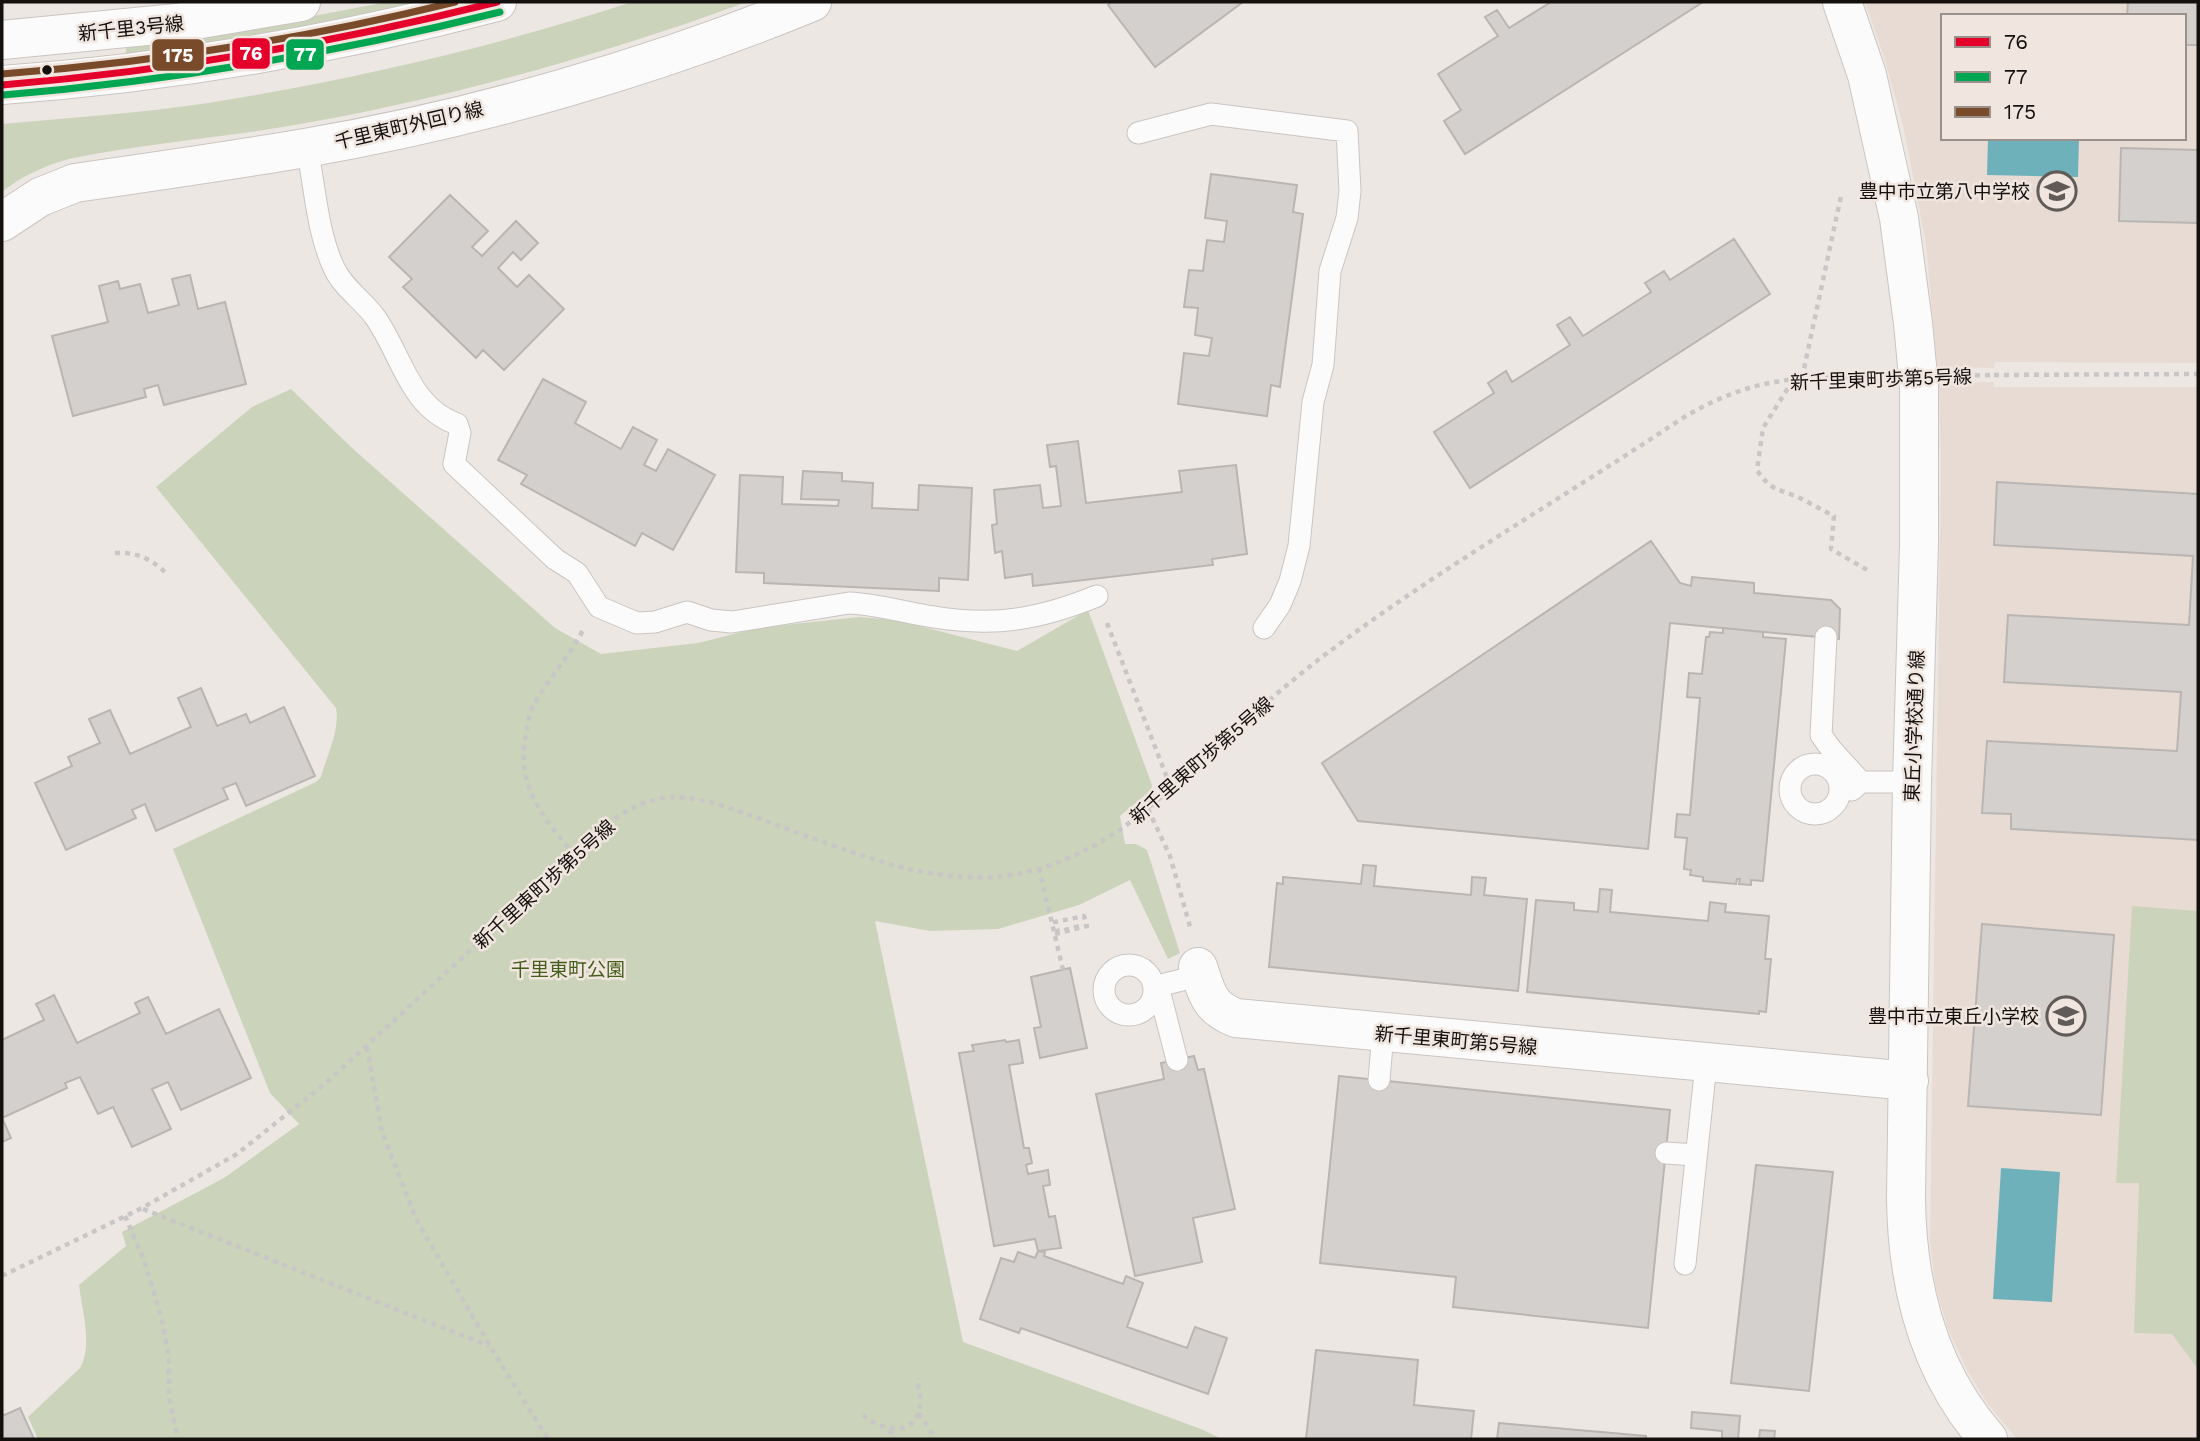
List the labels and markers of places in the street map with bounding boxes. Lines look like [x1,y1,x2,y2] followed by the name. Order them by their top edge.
[40,63,54,77] unlabelled marker
[2036,170,2078,212] school or university icon: 豊中市立第八中学校
[1859,180,2030,203] place label: 豊中市立第八中学校
[2045,995,2087,1037] school or university icon: 豊中市立東丘小学校
[1868,1005,2039,1028] place label: 豊中市立東丘小学校

